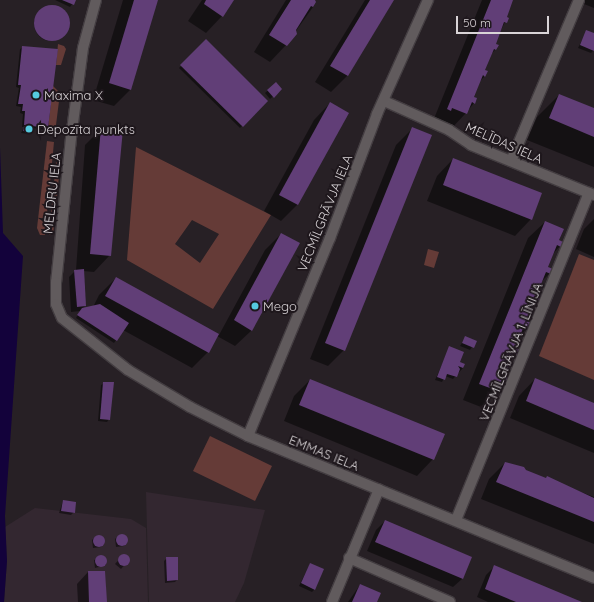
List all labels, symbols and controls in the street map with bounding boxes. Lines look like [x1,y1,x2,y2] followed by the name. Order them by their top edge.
[458,8,551,34] scale bar
[463,15,491,30] text: 50 m
[44,87,103,103] place label: Maxima X
[31,90,41,100] marker: Maxima X
[463,119,545,167] street label: MELĪDAS IELA
[37,121,135,137] place label: Depozīta punkts
[24,124,34,134] marker: Depozīta punkts
[40,151,64,235] street label: MELDRU IELA
[294,152,356,274] street label: VECMĪLGRĀVJA IELA
[476,281,546,423] street label: VECMĪLGRĀVJA 1. LĪNIJA
[263,298,297,314] place label: Mego
[250,301,260,311] marker: Mego
[287,432,361,474] street label: EMMAS IELA

